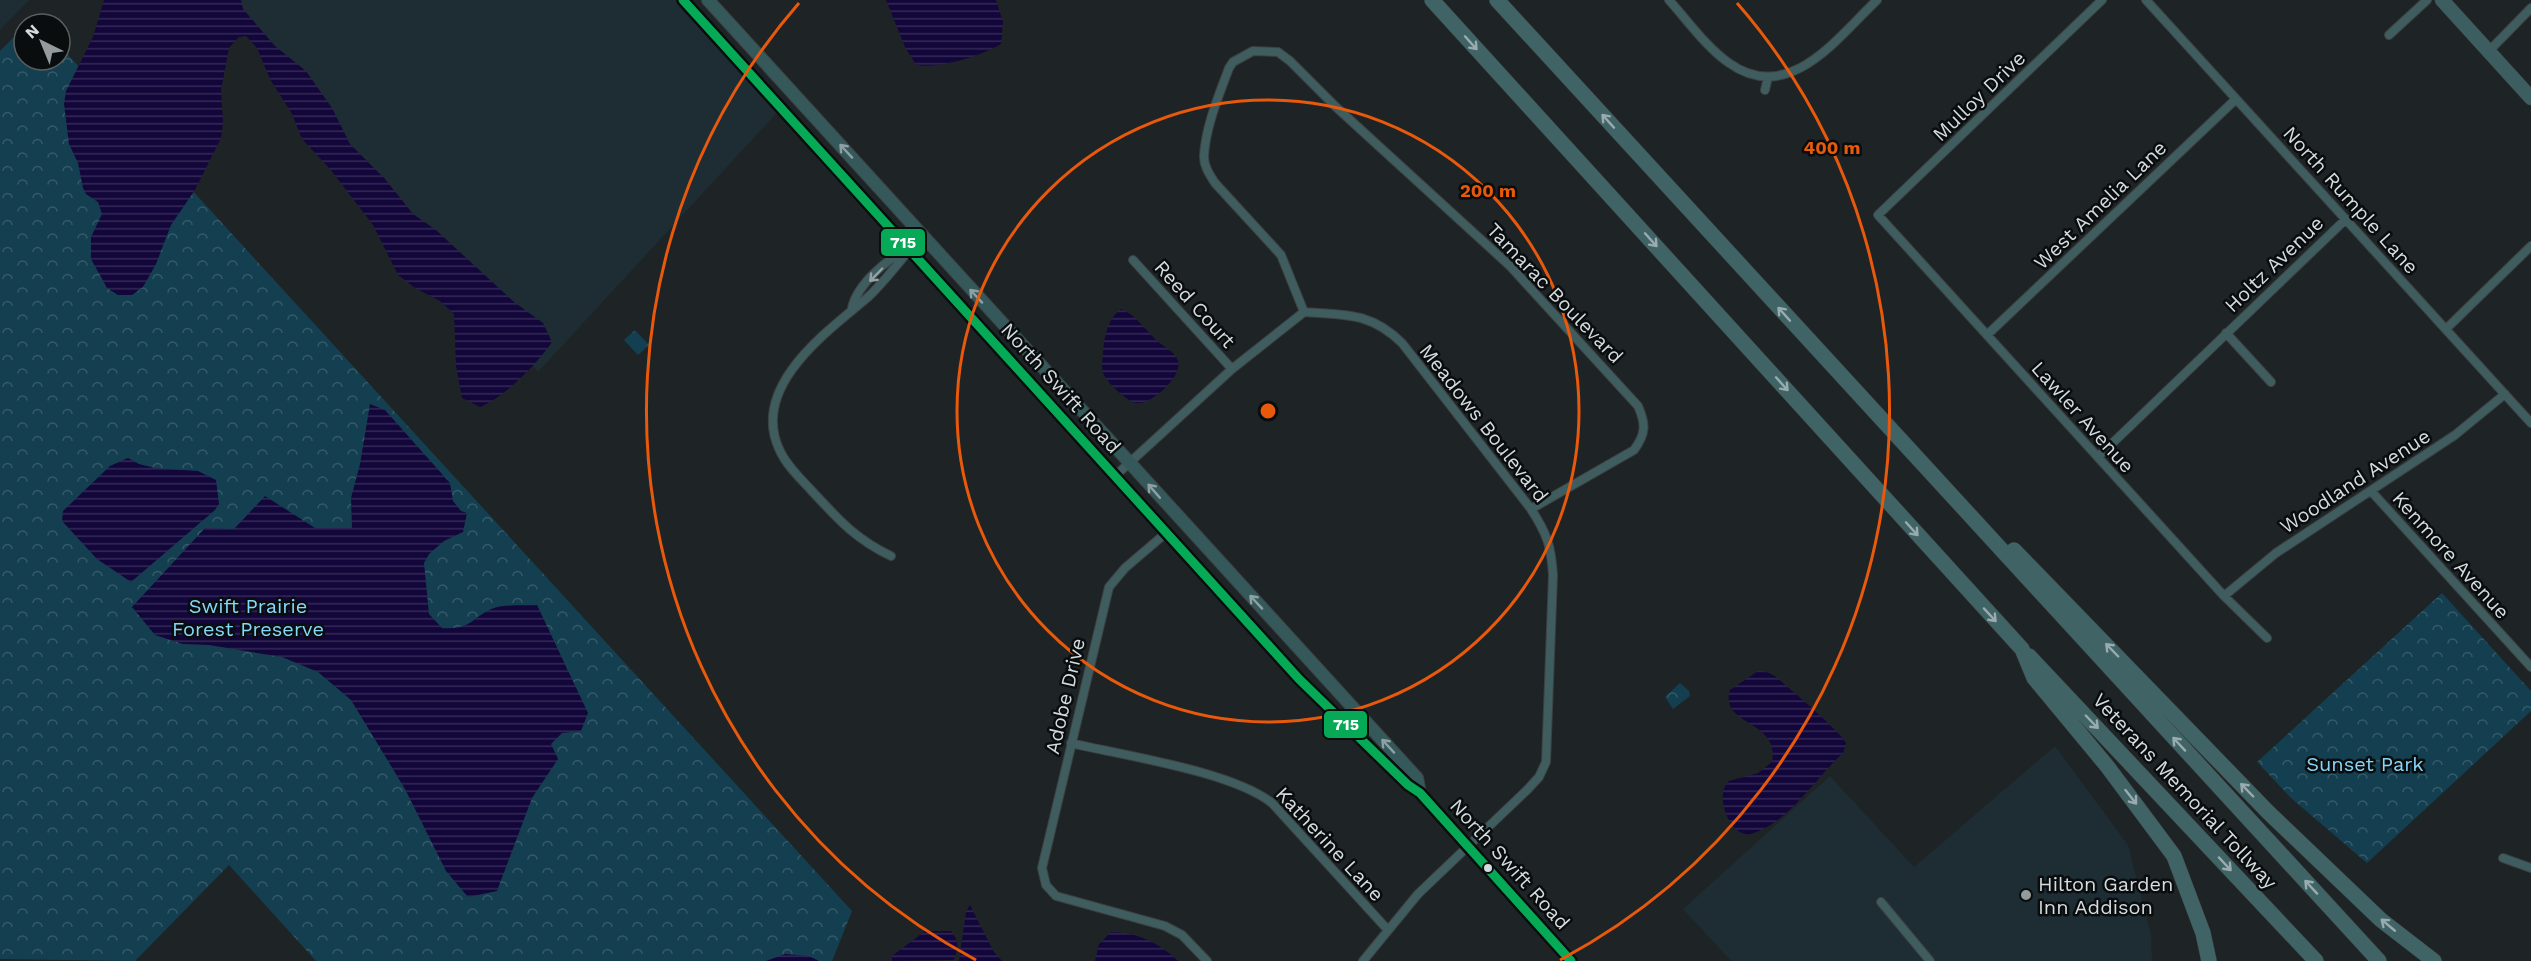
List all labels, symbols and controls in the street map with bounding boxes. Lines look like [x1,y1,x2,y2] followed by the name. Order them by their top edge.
[12,12,72,72] north arrow
[21,20,43,42] text: N
[1464,35,1478,50] one-way arrow
[1928,46,2030,146] street label: Mulloy Drive
[1600,113,1615,128] one-way arrow
[2278,121,2424,279] street label: North Rumple Lane
[2029,136,2171,274] street label: West Amelia Lane
[1804,137,1860,158] text: 400 m
[839,144,853,159] one-way arrow
[1460,180,1516,201] text: 200 m
[2220,211,2328,317] street label: Holtz Avenue
[1482,218,1628,368] street label: Tamarac Boulevard
[880,228,926,257] line badge: 715
[1644,232,1658,247] one-way arrow
[890,233,916,252] text: 715
[1149,255,1241,353] street label: Reed Court
[869,267,883,282] one-way arrow
[969,289,983,304] one-way arrow
[1777,306,1791,321] one-way arrow
[996,318,1126,458] street label: North Swift Road
[1415,339,1553,507] street label: Meadows Boulevard
[2027,356,2139,478] street label: Lawler Avenue
[1775,376,1789,391] one-way arrow
[1258,401,1278,421] centre of rings
[2275,423,2435,539] street label: Woodland Avenue
[1147,484,1161,499] one-way arrow
[2387,486,2515,624] street label: Kenmore Avenue
[1905,521,1919,536] one-way arrow
[172,594,324,641] park label: Swift Prairie Forest Preserve
[1249,595,1263,610] one-way arrow
[1983,607,1997,622] one-way arrow
[1040,636,1090,756] street label: Adobe Drive
[2104,642,2119,657] one-way arrow
[2088,688,2283,895] street label: Veterans Memorial Tollway
[1323,710,1368,739] line badge: 715
[2085,714,2099,729] one-way arrow
[1333,715,1359,734] text: 715
[2172,736,2186,751] one-way arrow
[1381,739,1395,754] one-way arrow
[2306,752,2424,776] park label: Sunset Park
[1271,782,1389,906] street label: Katherine Lane
[2240,783,2254,798] one-way arrow
[2124,789,2137,805] one-way arrow
[1445,794,1575,934] street label: North Swift Road
[2218,857,2232,872] one-way arrow
[1482,862,1494,874] unlabelled marker
[2038,872,2173,919] place label: Hilton Garden Inn Addison
[2304,880,2318,895] one-way arrow
[2019,888,2033,902] marker: Hilton Garden Inn Addison
[2381,918,2396,932] one-way arrow

